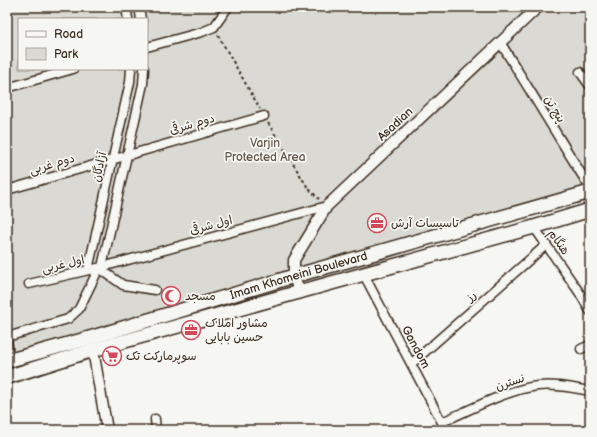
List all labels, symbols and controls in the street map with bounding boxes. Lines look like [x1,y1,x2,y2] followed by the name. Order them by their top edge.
[18,18,148,70] legend
[54,27,83,42] text: Road
[54,47,78,62] text: Park
[540,93,569,126] street label: پنج تن
[375,104,416,144] street label: Asadian
[168,111,217,139] street label: دوم شرقی
[224,136,306,165] park label: Varjin Protected Area
[89,149,110,184] street label: آزادگان
[28,151,77,179] street label: دوم غربی
[366,212,388,234] office icon: تاسیسات آرش
[188,213,234,238] street label: اول شرقی
[391,216,459,231] place label: تاسیسات آرش
[544,227,573,259] street label: هنگام
[228,249,369,303] street label: Imam Khomeini Boulevard
[40,252,86,277] street label: اول غربی
[160,285,182,307] mosque icon: مسجد
[462,288,480,306] street label: رز
[185,289,216,304] place label: مسجد
[205,316,268,345] place label: مشاور املاک حسین بابایی
[180,319,202,341] office icon: مشاور املاک حسین بابایی
[398,323,433,371] street label: Gandom
[101,345,123,367] supermarket icon: سوپرمارکت تک
[126,349,197,364] place label: سوپرمارکت تک
[494,371,527,394] street label: نسترن

